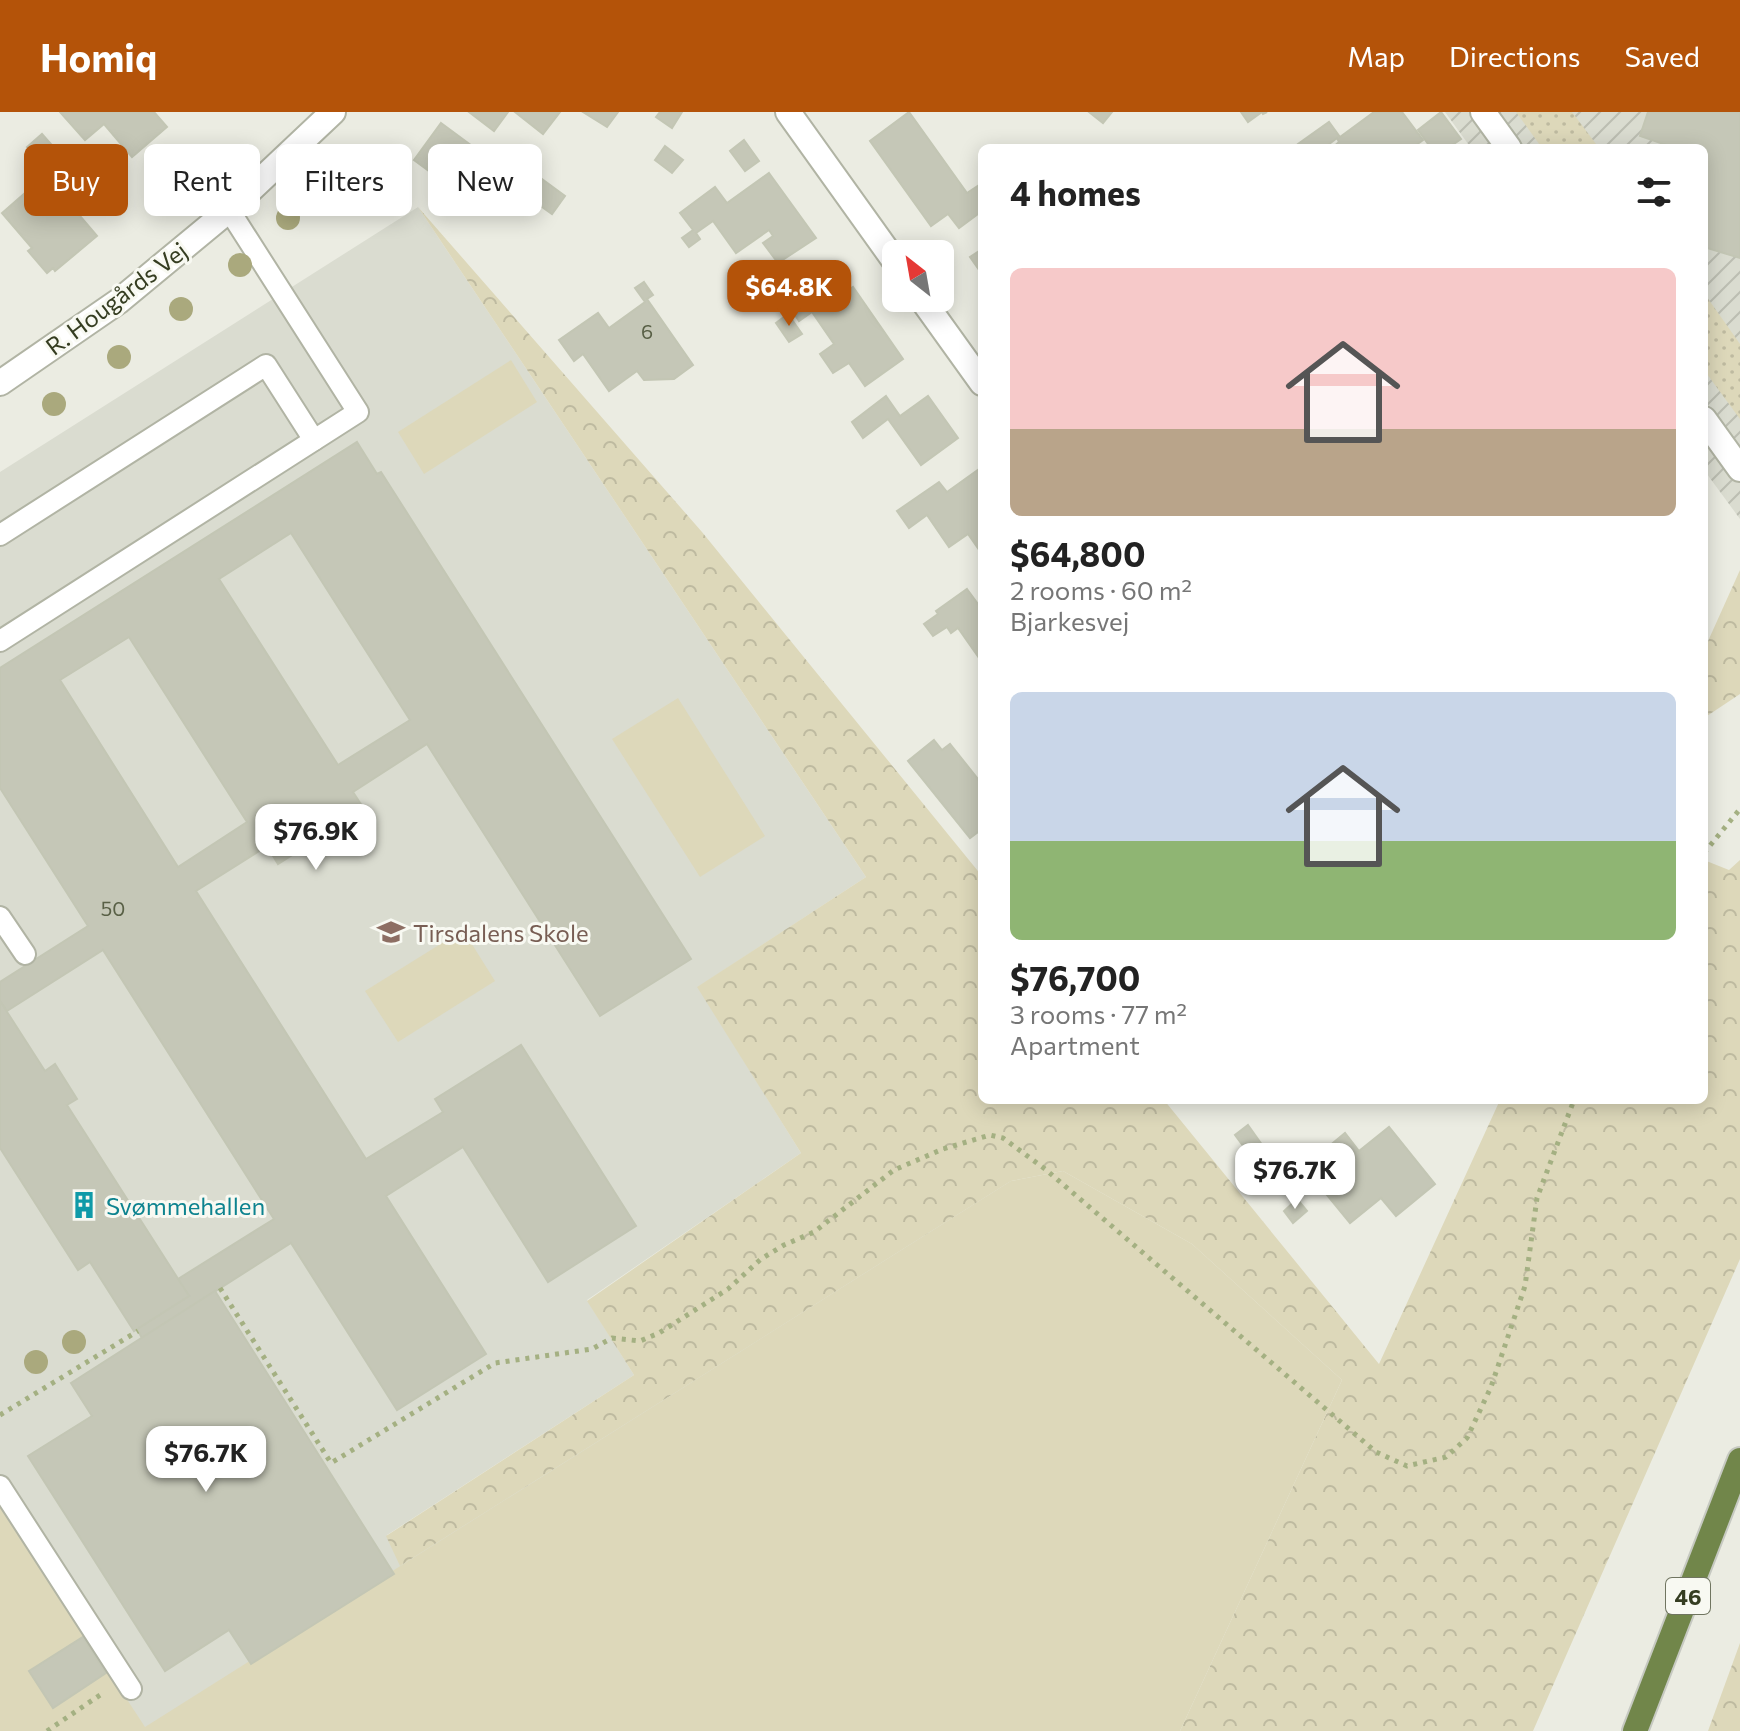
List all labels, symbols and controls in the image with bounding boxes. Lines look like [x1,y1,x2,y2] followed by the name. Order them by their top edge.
[40,33,157,80] text: Homiq
[1347,39,1405,73] text: Map
[1449,39,1580,73] text: Directions
[1624,39,1700,73] text: Saved
[24,144,128,216] chip: Buy
[144,144,260,216] chip: Rent
[276,144,412,216] chip: Filters
[428,144,542,216] chip: New
[1632,170,1676,214] icon: filters
[1010,171,1141,213] text: 4 homes
[40,235,192,361] street label: R. Hougårds Vej
[882,240,954,312] north arrow
[882,240,954,312] map controls
[724,260,854,328] pin: $64.8K
[745,270,833,301] text: $64.8K
[641,319,653,343] house number: 6
[1271,320,1415,464] icon: home
[1010,532,1146,574] text: $64,800
[1010,574,1192,605] text: 2 rooms · 60 m²
[1010,605,1129,636] text: Bjarkesvej
[1271,744,1415,888] icon: home
[251,804,381,872] pin: $76.9K
[273,814,359,845] text: $76.9K
[101,896,125,920] house number: 50
[376,917,406,947] school or university icon: Tirsdalens Skole
[413,918,589,947] place label: Tirsdalens Skole
[1010,956,1140,998] text: $76,700
[1010,998,1187,1029] text: 3 rooms · 77 m²
[1010,1029,1140,1060] text: Apartment
[1230,1143,1360,1211] pin: $76.7K
[1253,1153,1337,1184] text: $76.7K
[69,1190,99,1220] building icon: Svømmehallen
[106,1191,265,1220] place label: Svømmehallen
[141,1426,271,1494] pin: $76.7K
[164,1436,248,1467] text: $76.7K
[1666,1578,1710,1614] road number: 46

